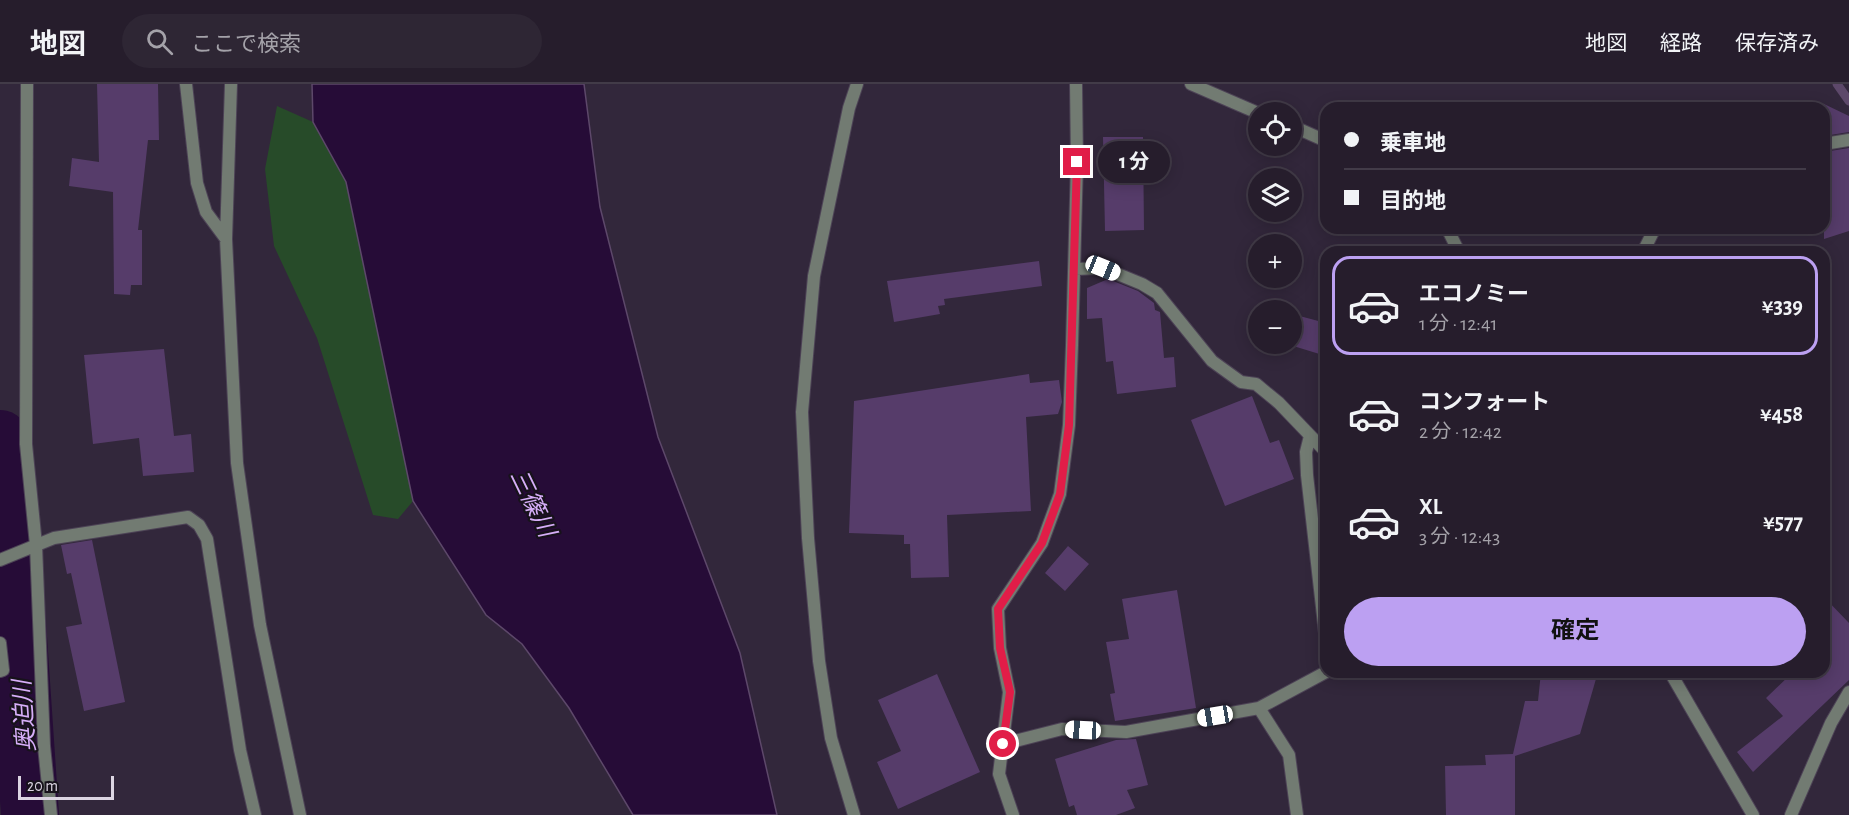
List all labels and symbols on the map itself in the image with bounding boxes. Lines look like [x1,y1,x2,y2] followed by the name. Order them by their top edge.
[1098,141,1170,183] callout: 1 分
[1063,148,1090,175] route end
[1083,253,1123,283] car
[506,465,562,544] water label: 三篠川
[8,676,39,753] water label: 奥迫川
[1196,704,1234,728] car
[1065,720,1101,740] car
[989,730,1016,757] route start
[18,773,114,800] scale bar

